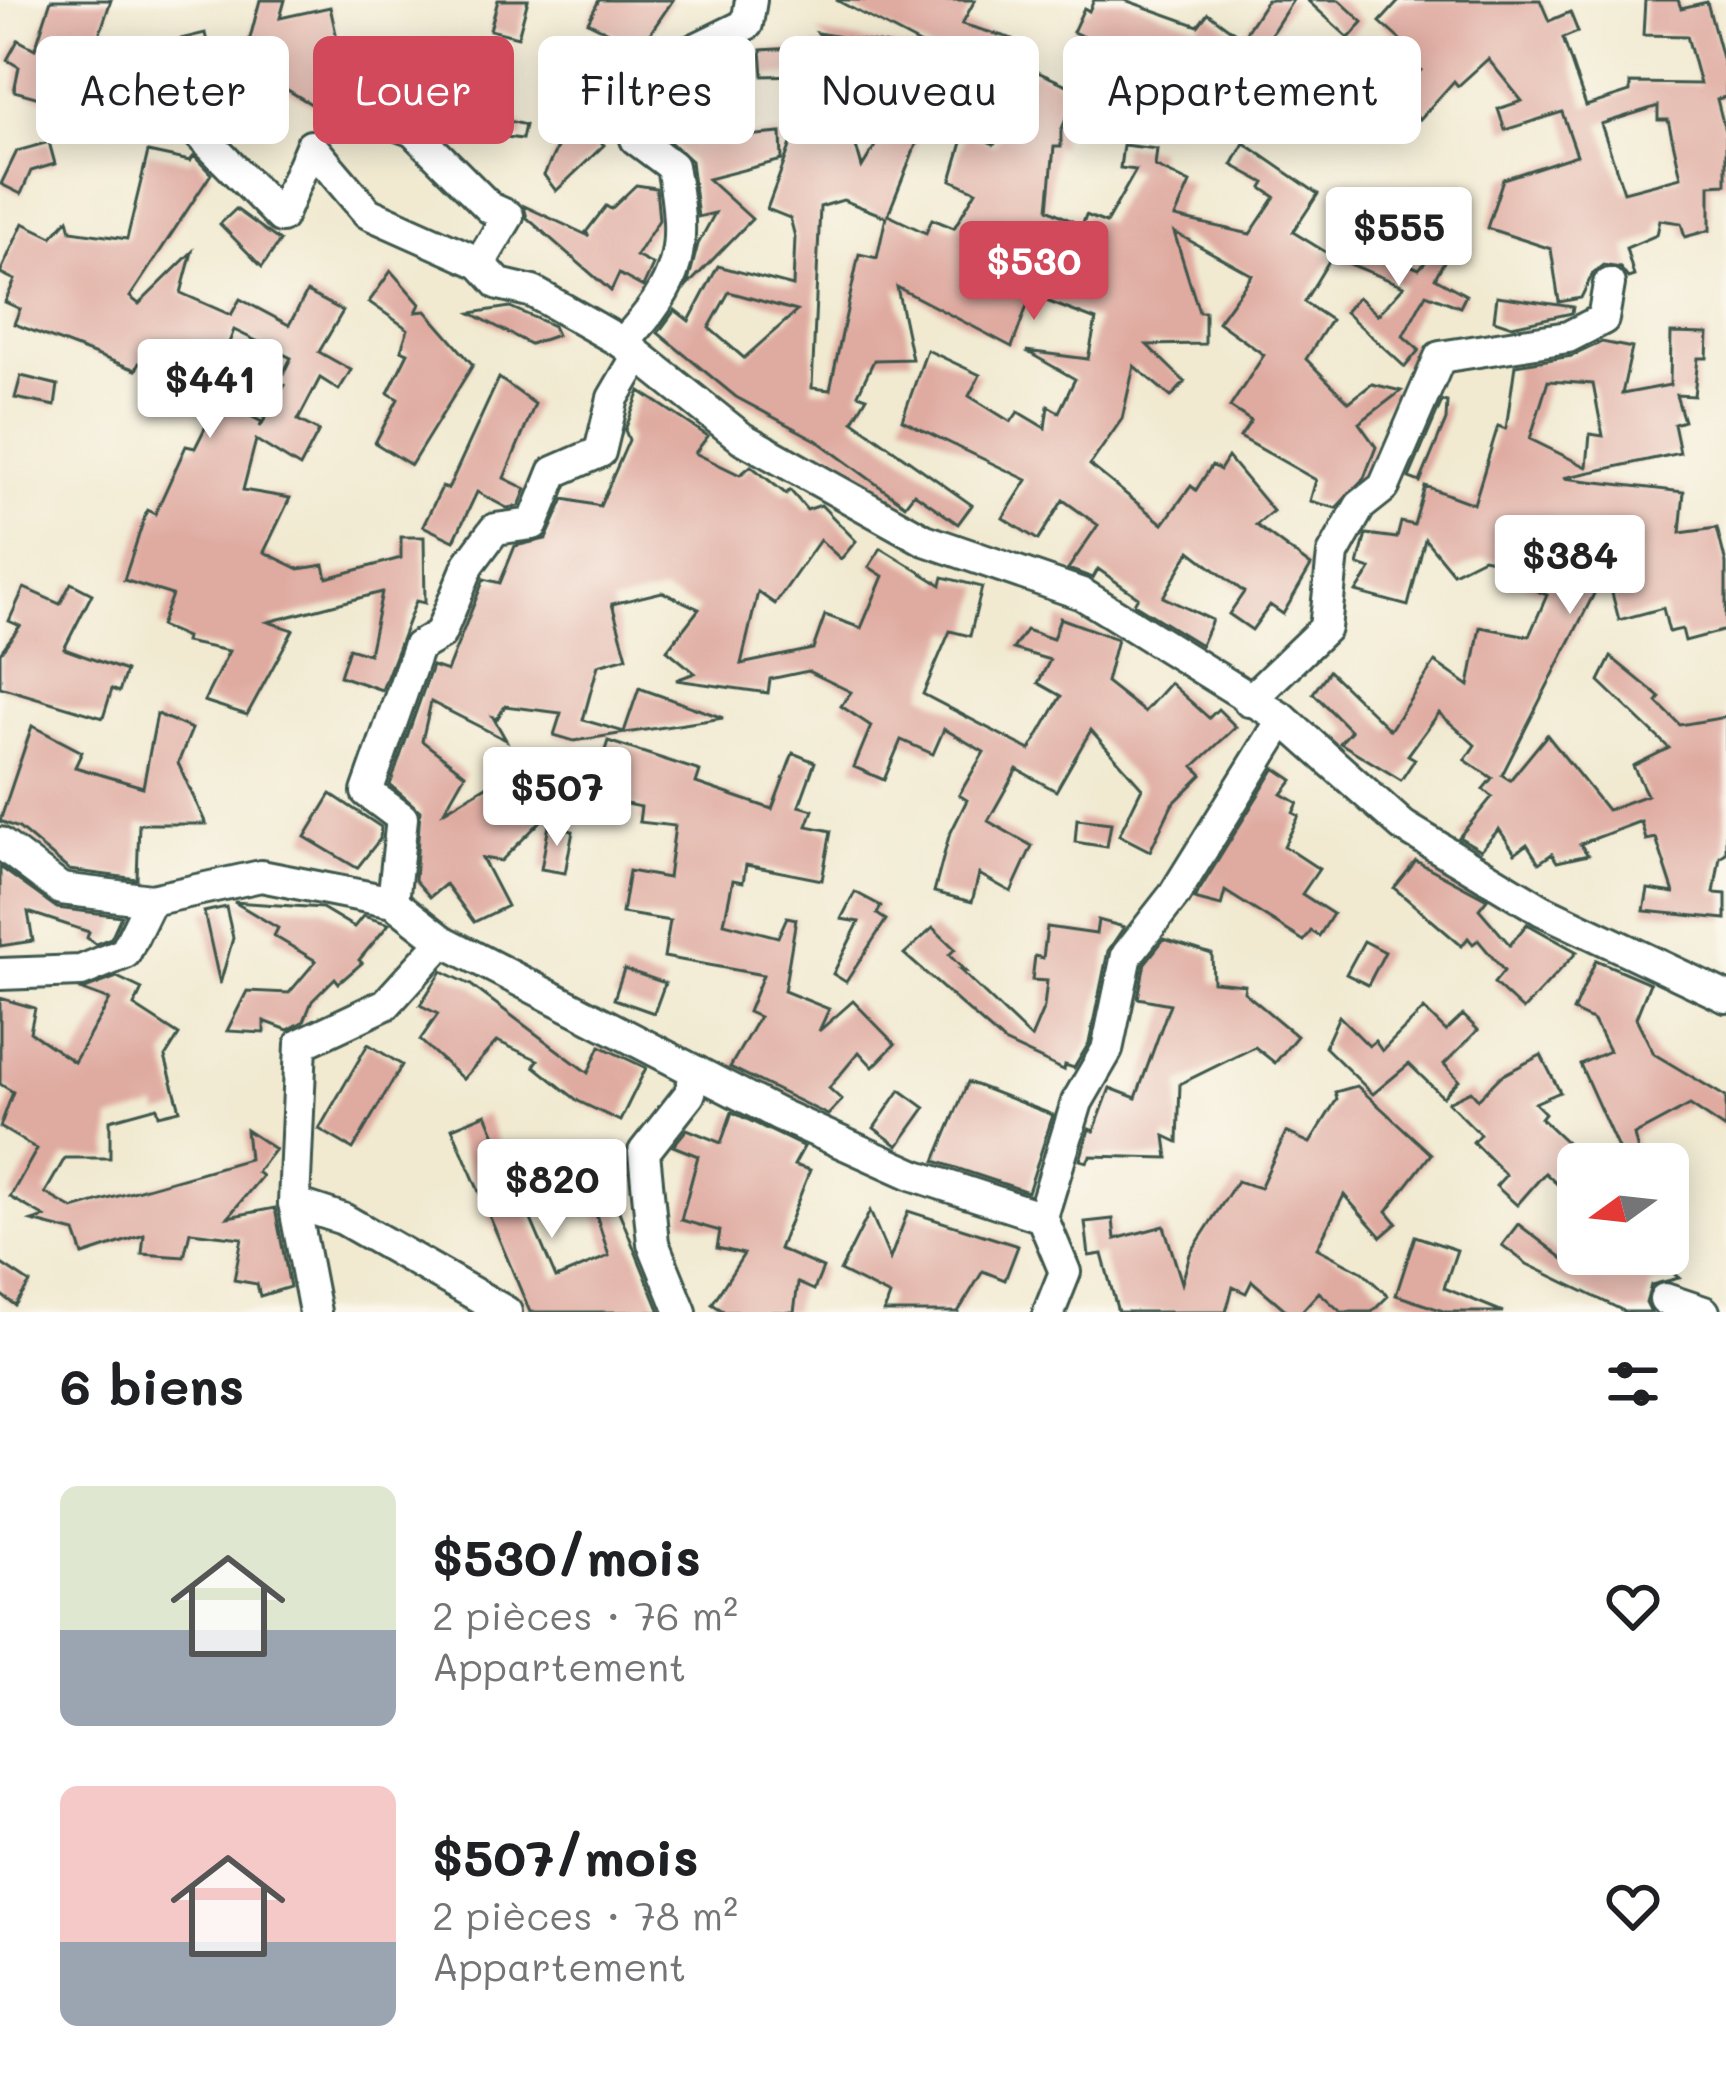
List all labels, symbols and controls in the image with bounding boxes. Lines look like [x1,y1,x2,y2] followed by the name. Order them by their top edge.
[36,36,289,144] chip: Acheter
[313,36,514,144] chip: Louer
[538,36,755,144] chip: Filtres
[779,36,1039,144] chip: Nouveau
[1063,36,1421,144] chip: Appartement
[1328,187,1470,289] pin: $555
[1353,200,1445,251] text: $555
[963,221,1105,323] pin: $530
[986,234,1082,285] text: $530
[139,339,281,441] pin: $441
[165,352,255,403] text: $441
[1499,515,1641,617] pin: $384
[1522,528,1618,579] text: $384
[486,747,628,849] pin: $507
[510,760,604,811] text: $507
[481,1139,623,1241] pin: $820
[1557,1143,1689,1275] north arrow
[1557,1143,1689,1275] map controls
[504,1152,600,1203] text: $820
[60,1351,244,1418] text: 6 biens
[1600,1351,1666,1417] icon: filters
[432,1522,701,1589] text: $530/mois
[156,1534,300,1678] icon: home
[1600,1573,1666,1639] icon: heart
[432,1589,738,1640] text: 2 pièces · 76 m²
[432,1640,686,1691] text: Appartement
[432,1822,699,1889] text: $507/mois
[156,1834,300,1978] icon: home
[1600,1873,1666,1939] icon: heart
[432,1889,738,1940] text: 2 pièces · 78 m²
[432,1940,686,1991] text: Appartement

